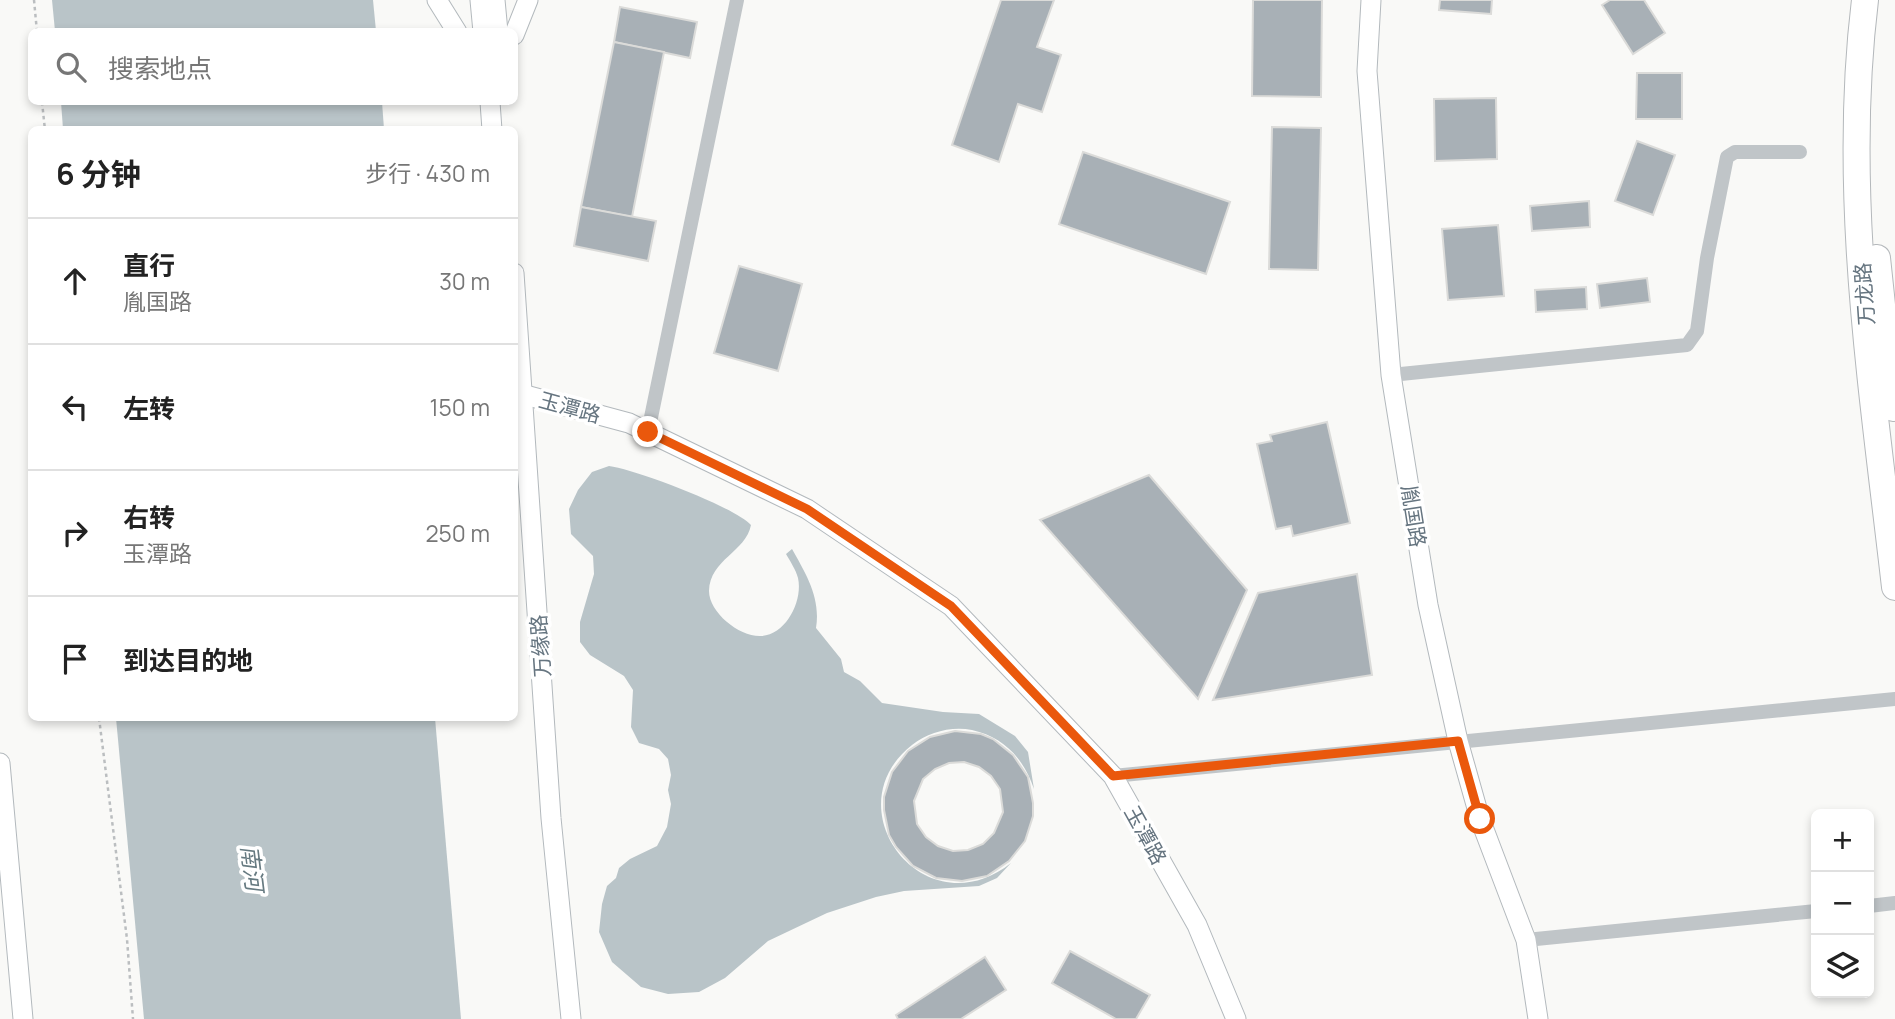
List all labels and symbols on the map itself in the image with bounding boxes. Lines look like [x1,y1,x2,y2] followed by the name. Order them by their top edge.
[1848,262,1880,326] street label: 万龙路
[536,385,604,429] street label: 玉潭路
[632,416,663,447] route end
[1395,483,1433,549] street label: 胤国路
[524,614,556,678] street label: 万缘路
[1118,801,1174,869] street label: 玉潭路
[1464,803,1495,834] route start
[234,843,272,897] water label: 南河

